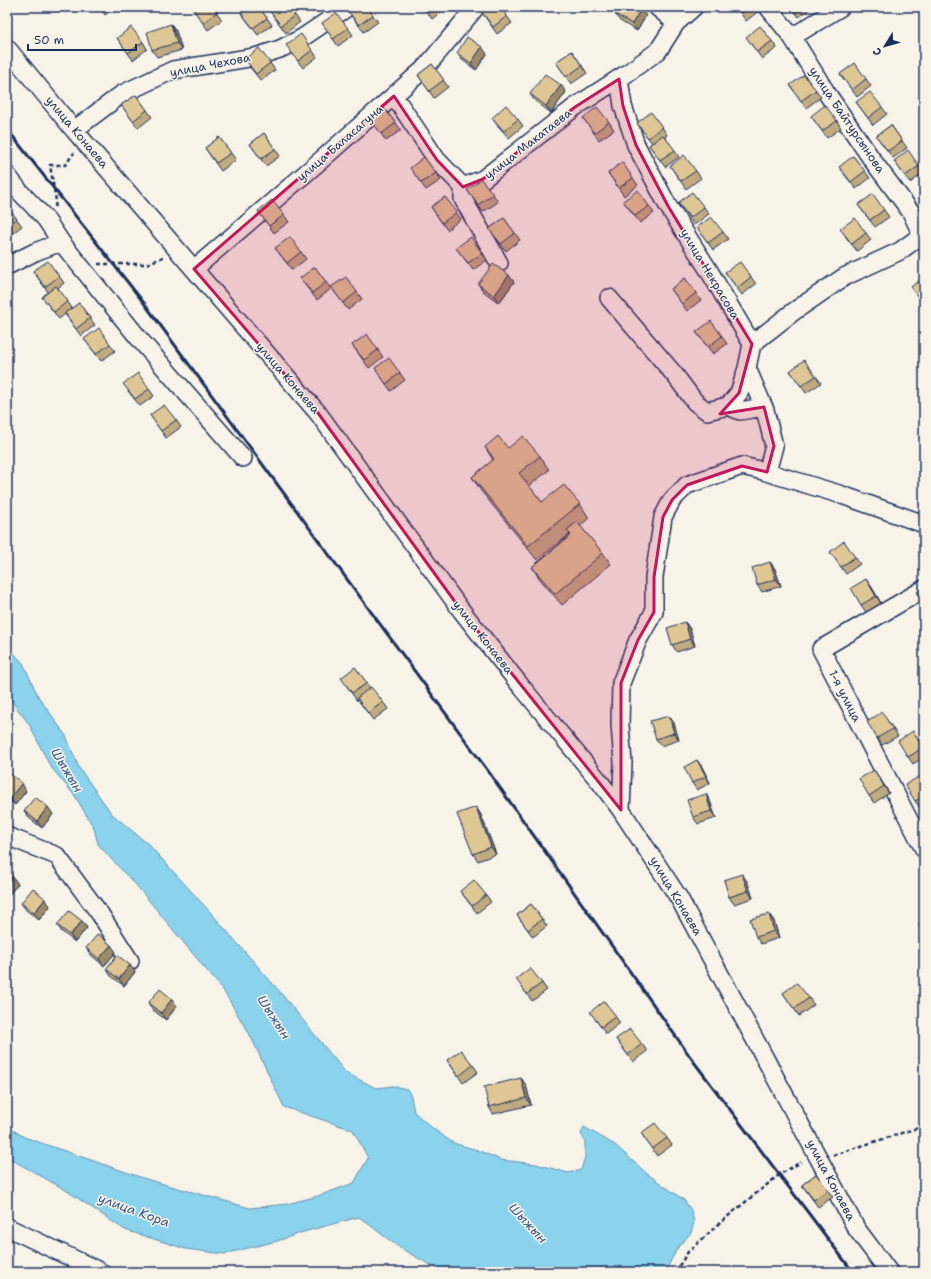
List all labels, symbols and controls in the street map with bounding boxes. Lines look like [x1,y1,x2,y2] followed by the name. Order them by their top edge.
[28,26,136,52] scale bar
[865,26,905,66] north arrow
[34,32,64,48] text: 50 m
[869,44,885,59] text: С
[168,49,252,81] street label: улица Чехова
[805,64,889,177] street label: улица Байтурсынова
[42,92,112,172] street label: улица Конаева
[293,101,387,185] street label: улица Баласагуна
[481,105,575,183] street label: улица Макатаева
[677,226,744,323] street label: улица Некрасова
[253,339,324,418] street label: улица Конаева
[449,597,517,678] street label: улица Конаева
[825,667,865,725] street label: 1-я улица
[47,745,87,796] water label: Шыжын
[646,853,706,939] street label: улица Конаева
[253,992,295,1043] water label: Шыжын
[803,1137,859,1224] street label: улица Конаева
[96,1189,172,1231] water label: улица Кора
[505,1199,551,1247] water label: Шыжын

